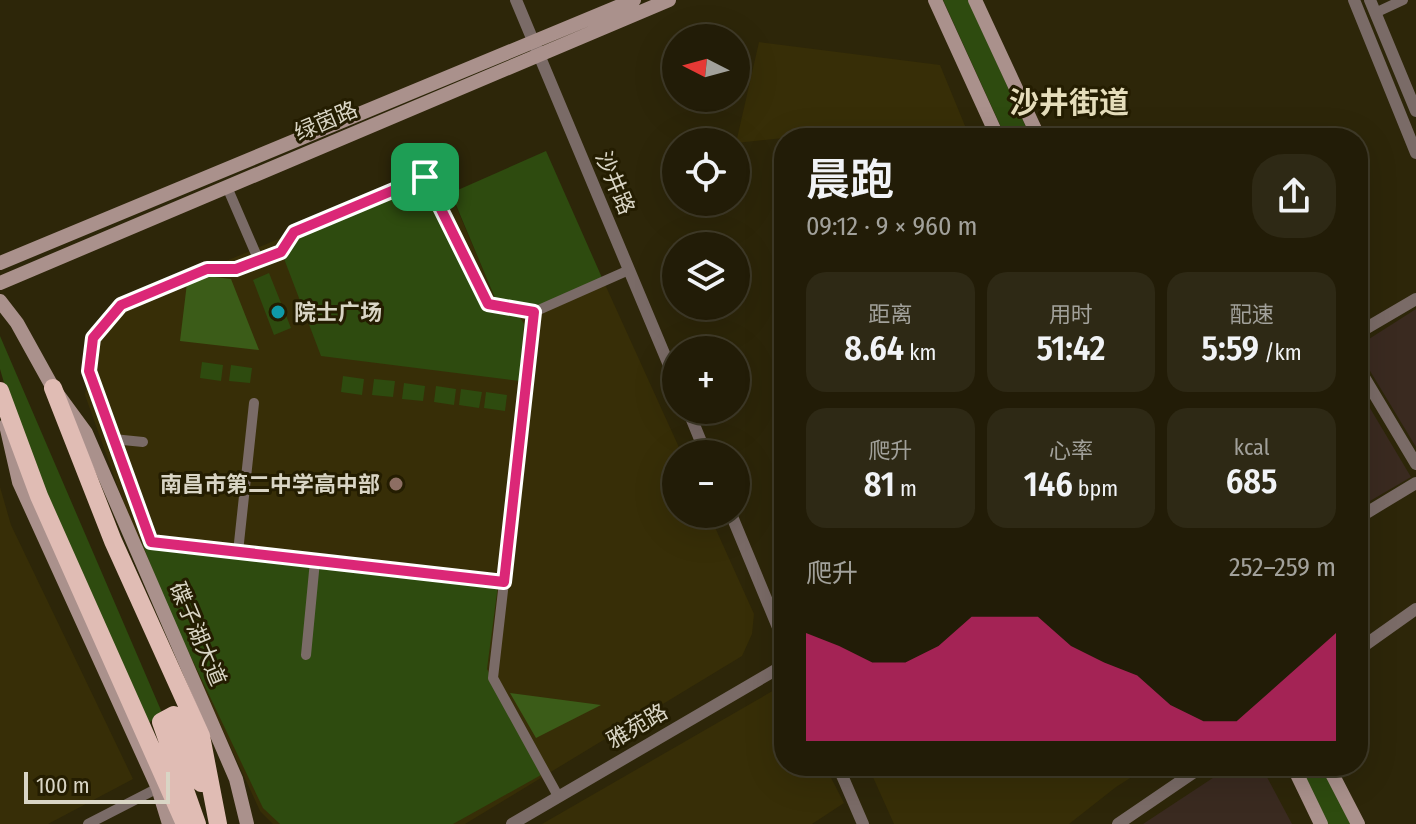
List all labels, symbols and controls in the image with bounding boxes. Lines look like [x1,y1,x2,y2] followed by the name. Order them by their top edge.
[662,24,750,112] north arrow
[662,24,750,528] map controls
[1009,85,1129,121] district label: 沙井街道
[290,96,362,146] street label: 绿茵路
[662,128,750,216] button: locate
[391,143,459,211] pin
[590,147,640,219] street label: 沙井路
[806,154,894,207] text: 晨跑
[1252,154,1336,238] button: share
[403,155,447,199] icon: arrive
[806,211,978,242] text: 09:12 · 9 × 960 m
[662,232,750,320] button: layers
[294,299,382,326] place label: 院士广场
[868,301,912,328] text: 距离
[1049,301,1093,328] text: 用时
[1230,301,1274,328] text: 配速
[269,303,287,321] marker: 院士广场
[844,328,904,369] text: 8.64
[1037,328,1105,369] text: 51:42
[1202,328,1259,369] text: 5:59
[662,336,750,424] button: +
[904,339,936,366] text: km
[1259,339,1302,366] text: /km
[1234,434,1269,461] text: kcal
[868,437,912,464] text: 爬升
[1049,437,1093,464] text: 心率
[662,440,750,528] button: −
[1226,461,1278,502] text: 685
[864,464,895,505] text: 81
[1024,464,1073,505] text: 146
[160,471,380,498] place label: 南昌市第二中学高中部
[387,475,405,493] marker: 南昌市第二中学高中部
[895,475,917,502] text: m
[1073,475,1118,502] text: bpm
[1229,552,1336,583] text: 252–259 m
[806,558,858,589] text: 爬升
[164,578,232,690] street label: 碟子湖大道
[602,698,672,754] street label: 雅苑路
[24,768,170,804] scale bar
[36,772,90,799] text: 100 m

